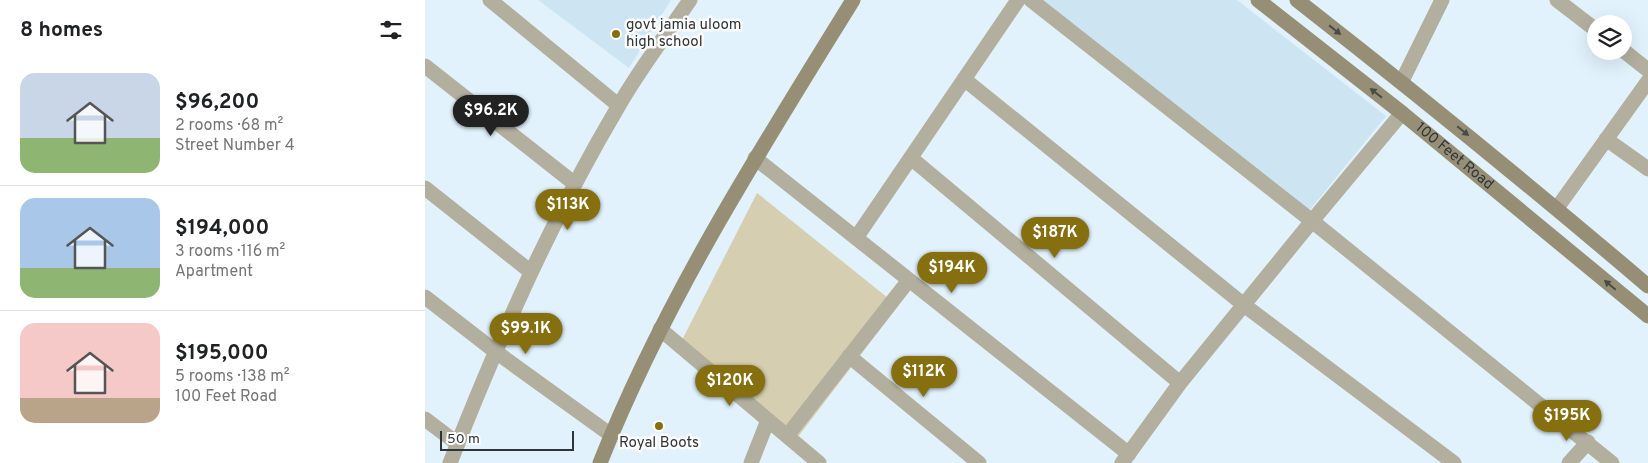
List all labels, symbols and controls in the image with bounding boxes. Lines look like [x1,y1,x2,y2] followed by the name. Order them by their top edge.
[1587,15,1632,60] map controls
[1587,15,1632,60] button: layers
[377,16,405,44] icon: filters
[626,16,742,52] place label: govt jamia uloom high school
[20,17,103,44] text: 8 homes
[1329,25,1342,35] one-way arrow
[610,28,622,40] marker: govt jamia uloom high school
[1370,88,1383,99] one-way arrow
[175,89,259,116] text: $96,200
[60,93,120,153] icon: home
[450,94,532,137] pin: $96.2K
[464,101,518,121] text: $96.2K
[175,116,283,136] text: 2 rooms · 68 m²
[1411,118,1497,194] street label: 100 Feet Road
[1456,126,1469,137] one-way arrow
[175,136,295,156] text: Street Number 4
[533,188,603,231] pin: $113K
[546,195,590,215] text: $113K
[175,215,269,242] text: $194,000
[1020,216,1090,259] pin: $187K
[60,218,120,278] icon: home
[1032,223,1078,243] text: $187K
[175,242,285,262] text: 3 rooms · 116 m²
[917,252,987,294] pin: $194K
[928,258,976,278] text: $194K
[175,262,253,282] text: Apartment
[1604,279,1617,290] one-way arrow
[485,312,567,355] pin: $99.1K
[501,319,551,339] text: $99.1K
[175,340,269,367] text: $195,000
[60,343,120,403] icon: home
[889,356,959,398] pin: $112K
[902,362,946,382] text: $112K
[695,364,765,407] pin: $120K
[175,367,290,387] text: 5 rooms · 138 m²
[706,371,754,391] text: $120K
[175,387,277,407] text: 100 Feet Road
[1532,400,1602,442] pin: $195K
[1544,406,1591,426] text: $195K
[653,420,665,432] marker: Royal Boots
[440,428,574,451] scale bar
[447,431,480,448] text: 50 m
[619,434,699,453] place label: Royal Boots

